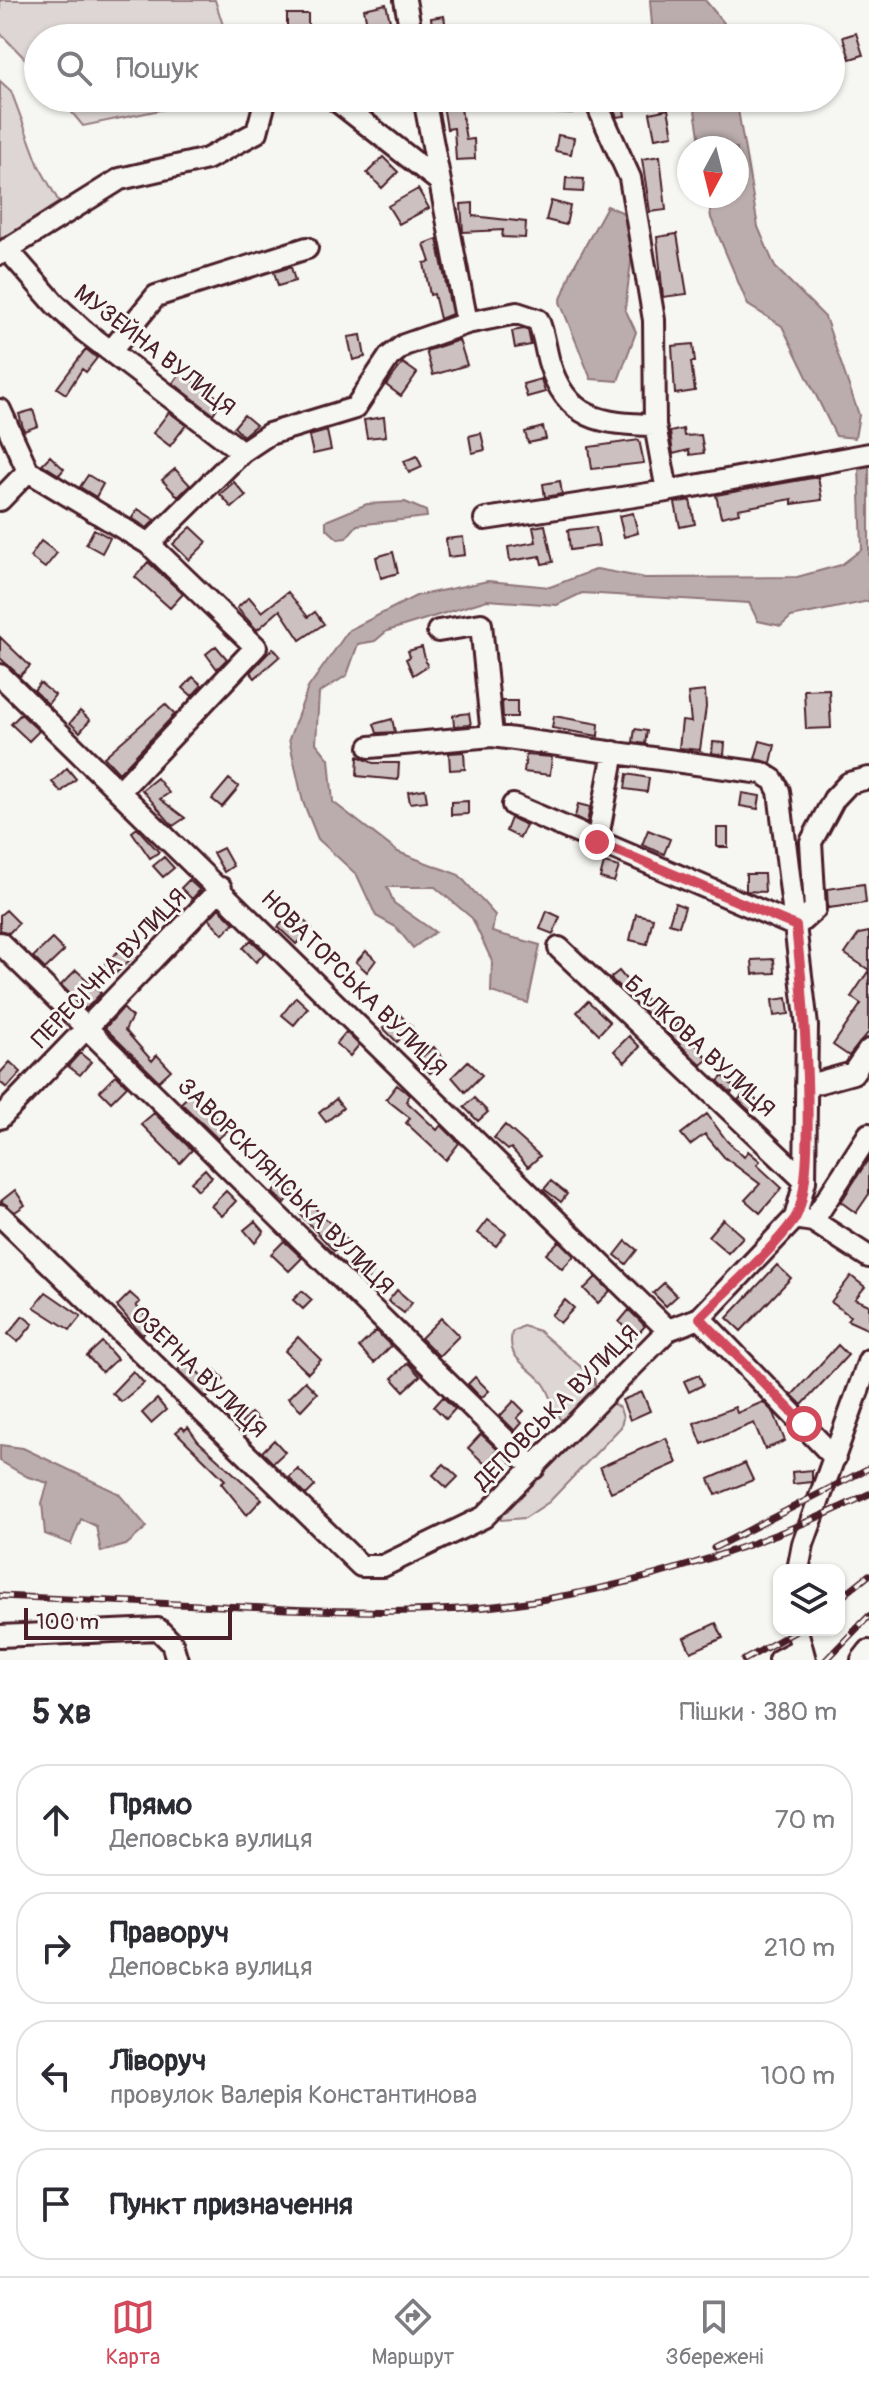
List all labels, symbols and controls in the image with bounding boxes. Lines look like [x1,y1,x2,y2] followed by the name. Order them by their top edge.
[24,24,845,112] search box
[52,46,96,90] icon: search
[116,50,200,87] text: Пошук
[677,136,749,208] north arrow
[68,278,241,422] street label: МУЗЕЙНА ВУЛИЦЯ
[579,824,615,860] route end
[26,882,193,1054] street label: ПЕРЕСІЧНА ВУЛИЦЯ
[254,884,453,1083] street label: НОВАТОРСЬКА ВУЛИЦЯ
[618,969,781,1124] street label: БАЛКОВА ВУЛИЦЯ
[171,1072,400,1301] street label: ЗАВОРСКЛЯНСЬКА ВУЛИЦЯ
[125,1300,273,1445] street label: ОЗЕРНА ВУЛИЦЯ
[467,1319,645,1497] street label: ДЕПОВСЬКА ВУЛИЦЯ
[786,1406,822,1442] route start
[773,1564,845,1636] map controls
[773,1564,845,1636] button: layers
[24,1604,232,1640] scale bar
[36,1608,99,1636] text: 100 m
[32,1691,92,1734] text: 5 хв
[680,1696,837,1728] text: Пішки · 380 m
[110,1786,192,1823] text: Прямо
[34,1798,78,1842] icon: ahead
[775,1804,835,1836] text: 70 m
[110,1823,312,1855] text: Деповська вулиця
[110,1914,229,1951] text: Праворуч
[34,1926,78,1970] icon: right
[764,1932,835,1964] text: 210 m
[110,1951,312,1983] text: Деповська вулиця
[110,2042,206,2079] text: Ліворуч
[34,2054,78,2098] icon: left
[761,2060,835,2092] text: 100 m
[110,2079,477,2111] text: провулок Валерія Константинова
[34,2182,78,2226] icon: arrive
[110,2186,353,2223] text: Пункт призначення
[106,2295,160,2371] tab: Карта
[371,2295,454,2371] tab: Маршрут
[666,2295,763,2371] tab: Збережені

